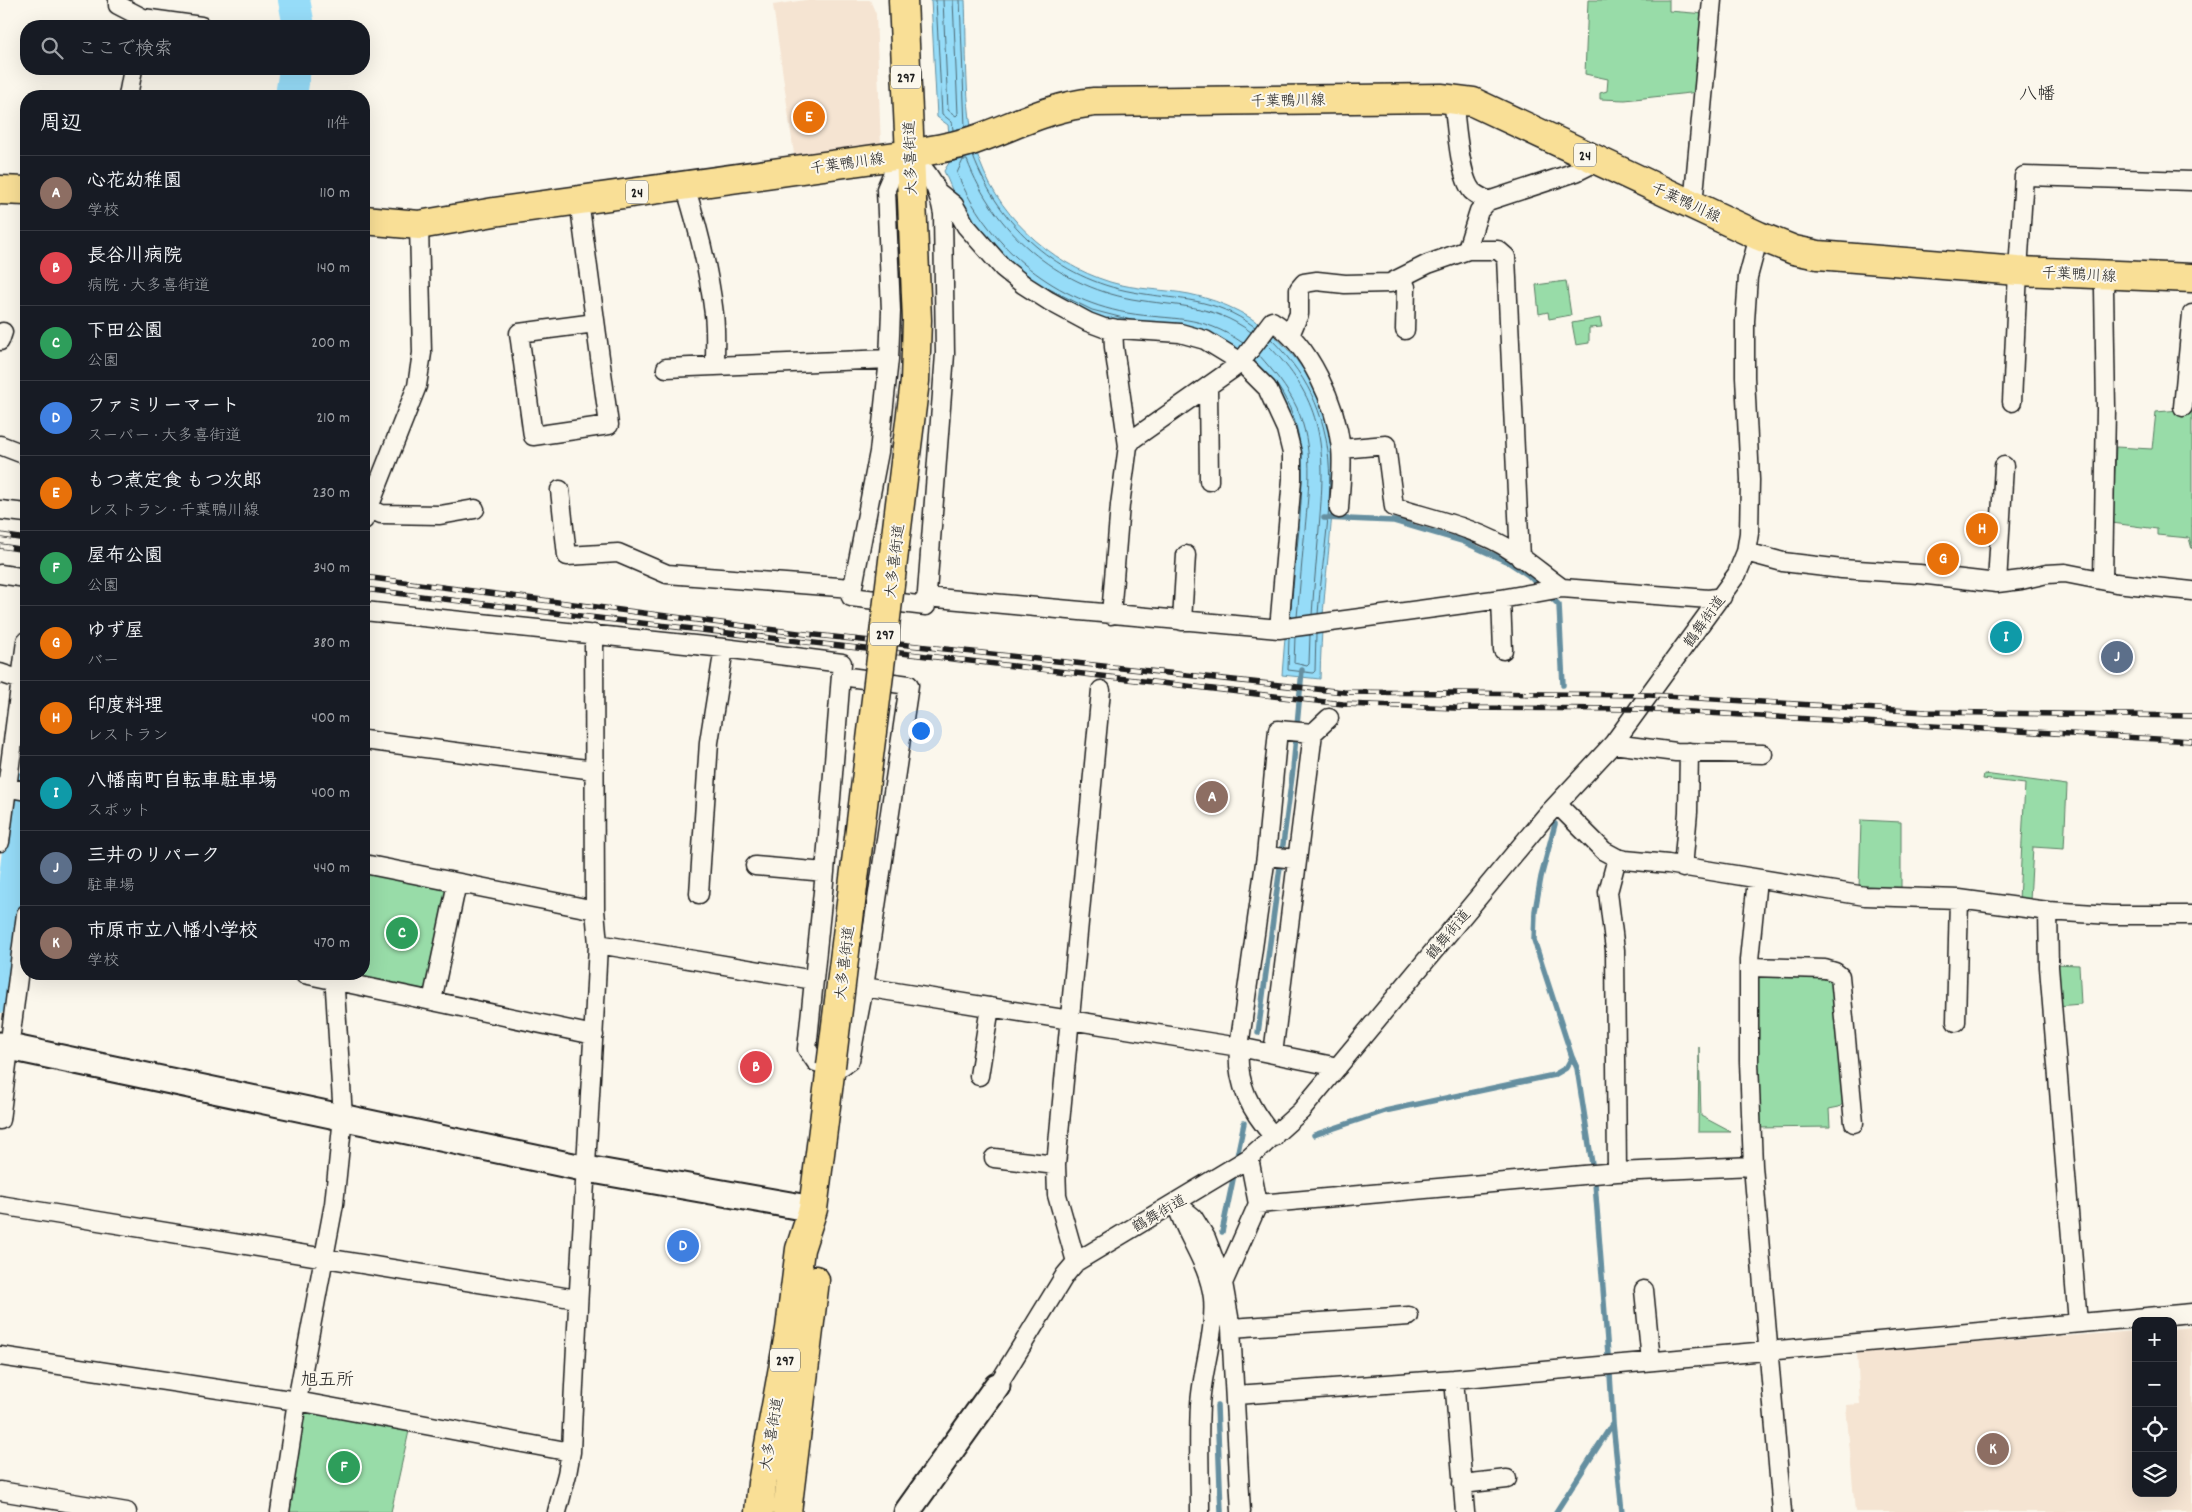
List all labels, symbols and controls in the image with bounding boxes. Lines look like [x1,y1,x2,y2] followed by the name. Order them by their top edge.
[20,20,370,75] search box
[38,34,66,62] icon: search
[78,37,173,64] text: ここで検索
[891,66,921,88] road number: 297
[2019,83,2055,108] district label: 八幡
[1250,90,1326,114] street label: 千葉鴨川線
[793,98,825,136] pin: E
[40,110,82,140] text: 周辺
[327,113,350,136] text: 11件
[900,120,924,196] street label: 大多喜街道
[1574,144,1596,166] road number: 24
[809,149,886,181] street label: 千葉鴨川線
[87,169,182,196] text: 心花幼稚園
[1647,178,1724,230] street label: 千葉鴨川線
[626,180,648,203] road number: 24
[52,182,60,205] text: A
[320,182,350,205] text: 110 m
[87,200,119,223] text: 学校
[87,244,182,271] text: 長谷川病院
[52,257,60,280] text: B
[316,257,350,280] text: 140 m
[2041,263,2117,289] street label: 千葉鴨川線
[87,275,210,298] text: 病院 · 大多喜街道
[87,319,163,346] text: 下田公園
[52,332,60,355] text: C
[311,332,350,355] text: 200 m
[87,350,119,373] text: 公園
[87,394,240,421] text: ファミリーマート
[52,407,60,430] text: D
[316,407,350,430] text: 210 m
[87,425,241,448] text: スーパー · 大多喜街道
[87,469,262,496] text: もつ煮定食 もつ次郎
[52,482,60,505] text: E
[313,482,350,505] text: 230 m
[87,500,259,523] text: レストラン · 千葉鴨川線
[1966,510,1998,548] pin: H
[880,523,911,600] street label: 大多喜街道
[1927,540,1959,578] pin: G
[87,544,163,571] text: 屋布公園
[52,557,60,580] text: F
[313,557,350,580] text: 340 m
[87,575,119,598] text: 公園
[1679,591,1732,653] street label: 鶴舞街道
[1990,618,2022,656] pin: I
[87,619,144,646] text: ゆず屋
[870,622,900,646] road number: 297
[52,632,60,655] text: G
[313,632,350,655] text: 380 m
[2101,638,2133,676] pin: J
[87,650,119,673] text: バー
[87,694,163,721] text: 印度料理
[52,707,60,730] text: H
[311,707,350,730] text: 400 m
[908,718,934,744] your location
[87,725,168,748] text: レストラン
[87,769,277,796] text: 八幡南町自転車駐車場
[1196,778,1228,816] pin: A
[54,782,58,805] text: I
[311,782,350,805] text: 400 m
[87,800,151,823] text: スポット
[87,844,220,871] text: 三井のリパーク
[53,857,59,880] text: J
[313,857,350,880] text: 440 m
[87,875,135,898] text: 駐車場
[1422,905,1477,965] street label: 鶴舞街道
[386,914,418,952] pin: C
[87,919,258,946] text: 市原市立八幡小学校
[830,925,861,1002] street label: 大多喜街道
[52,932,60,955] text: K
[314,932,350,955] text: 470 m
[87,950,119,973] text: 学校
[740,1048,772,1086] pin: B
[1129,1190,1191,1239] street label: 鶴舞街道
[667,1227,699,1265] pin: D
[2132,1317,2177,1497] map controls
[2132,1317,2177,1362] button: +
[770,1348,800,1372] road number: 297
[2132,1362,2177,1407] button: −
[300,1369,354,1394] district label: 旭五所
[756,1395,790,1473] street label: 大多喜街道
[2132,1407,2177,1452] button: locate
[1977,1430,2009,1468] pin: K
[328,1448,360,1486] pin: F
[2132,1452,2177,1497] button: layers

